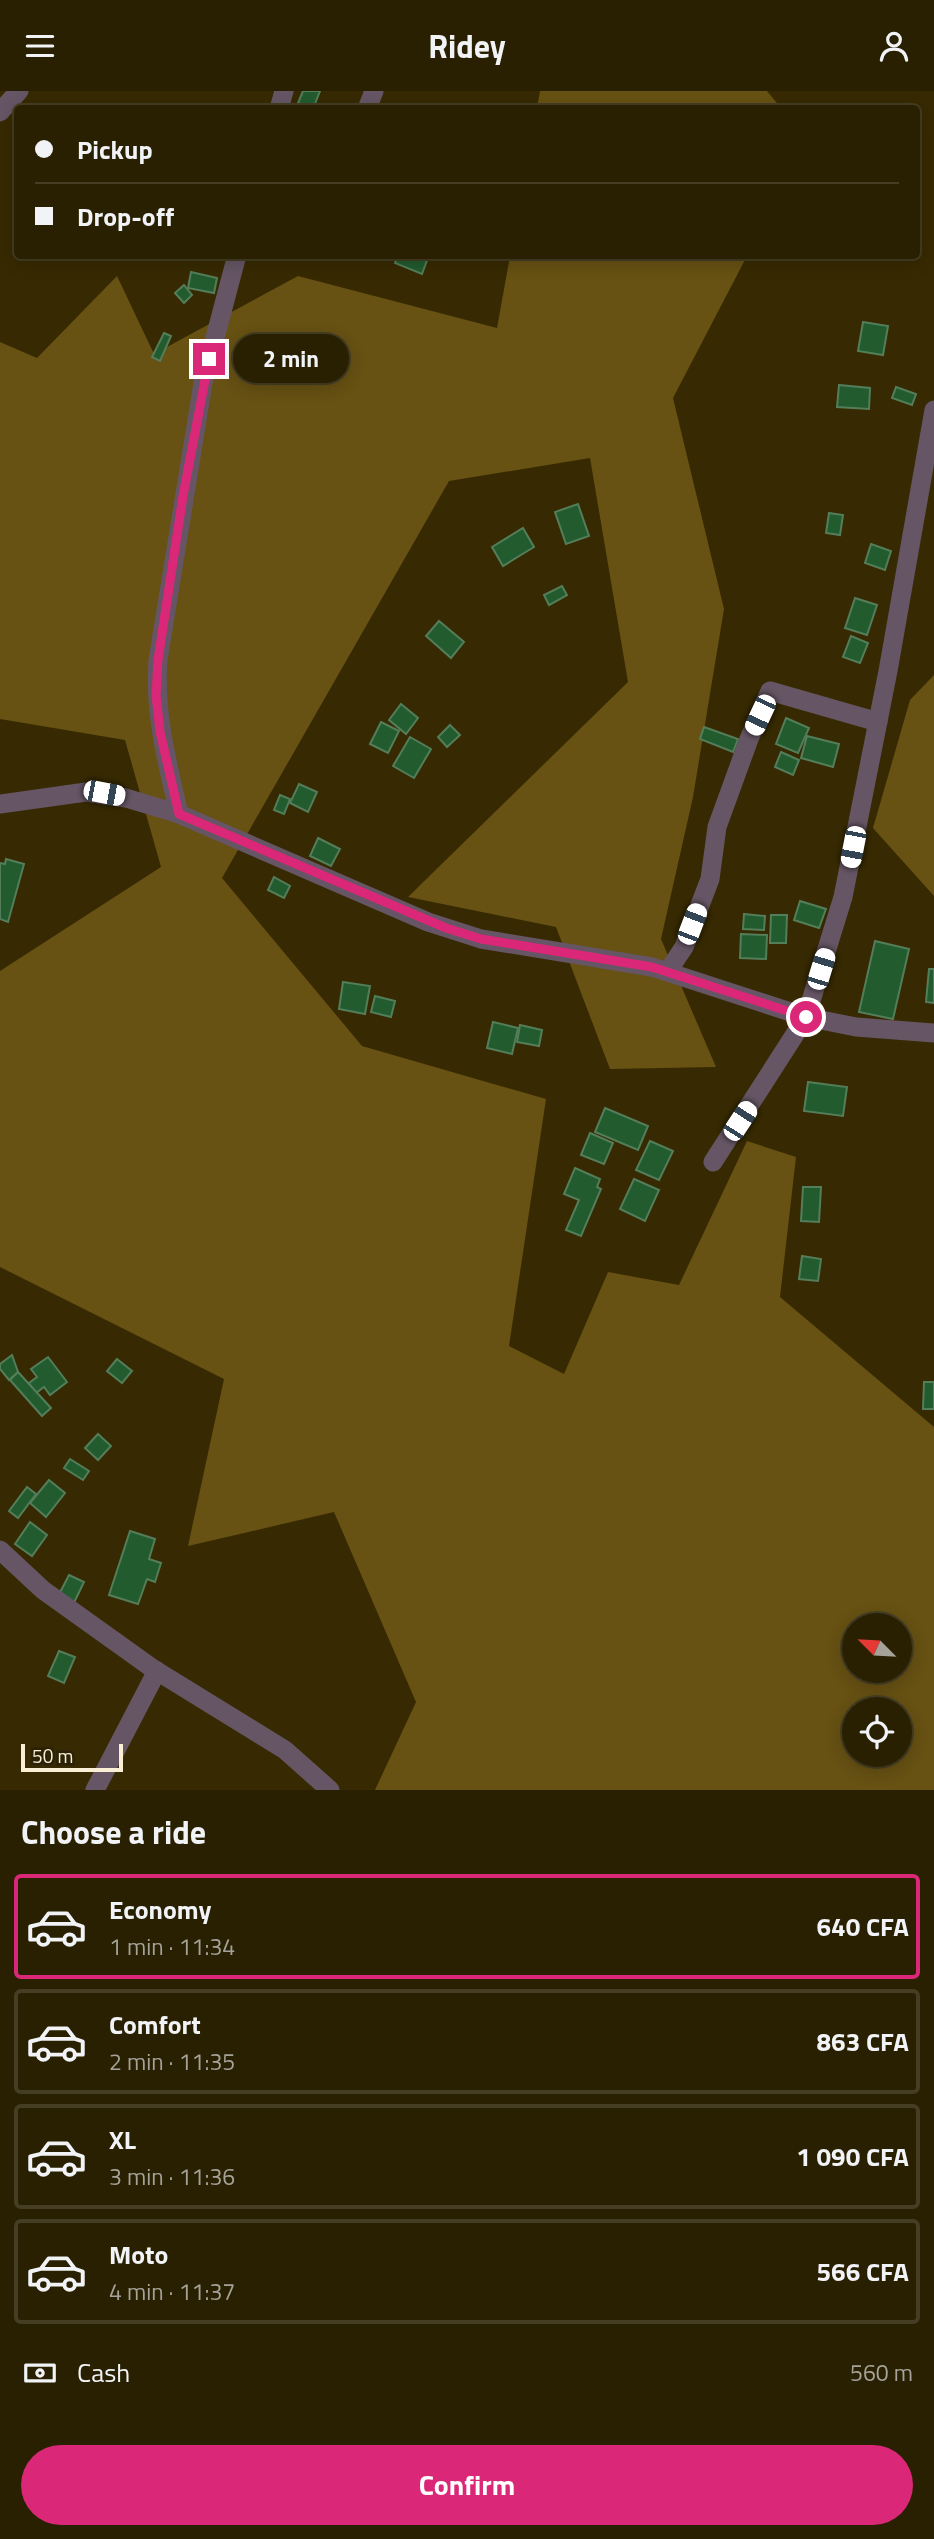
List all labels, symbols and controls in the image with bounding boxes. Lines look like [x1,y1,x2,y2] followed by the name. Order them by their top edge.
[428,22,506,70] text: Ridey
[21,27,59,65] icon: menu
[875,27,913,65] icon: person
[77,130,153,169] text: Pickup
[77,197,174,236] text: Drop-off
[234,335,349,383] callout: 2 min
[263,341,319,376] text: 2 min
[193,343,225,375] route end
[742,692,779,738] car
[82,779,127,807] car
[839,824,868,870] car
[675,901,710,947] car
[805,946,838,992] car
[790,1001,822,1033] route start
[720,1098,761,1144] car
[842,1613,912,1683] north arrow
[842,1613,912,1767] map controls
[842,1697,912,1767] button: locate
[21,1741,122,1773] scale bar
[32,1741,73,1770] text: 50 m
[21,1808,206,1856] text: Choose a ride
[109,1890,211,1929] text: Economy
[25,1895,88,1958] icon: car
[817,1907,909,1946] text: 640 CFA
[109,1929,235,1964] text: 1 min · 11:34
[109,2005,201,2044] text: Comfort
[25,2010,88,2073] icon: car
[817,2022,909,2061] text: 863 CFA
[109,2044,235,2079] text: 2 min · 11:35
[109,2120,136,2159] text: XL
[25,2125,88,2188] icon: car
[796,2137,909,2176] text: 1 090 CFA
[109,2159,235,2194] text: 3 min · 11:36
[109,2235,168,2274] text: Moto
[25,2240,88,2303] icon: car
[817,2252,909,2291] text: 566 CFA
[109,2274,235,2309] text: 4 min · 11:37
[77,2353,130,2392] text: Cash
[21,2354,59,2392] icon: cash
[850,2355,913,2390] text: 560 m
[21,2445,913,2525] button: Confirm

